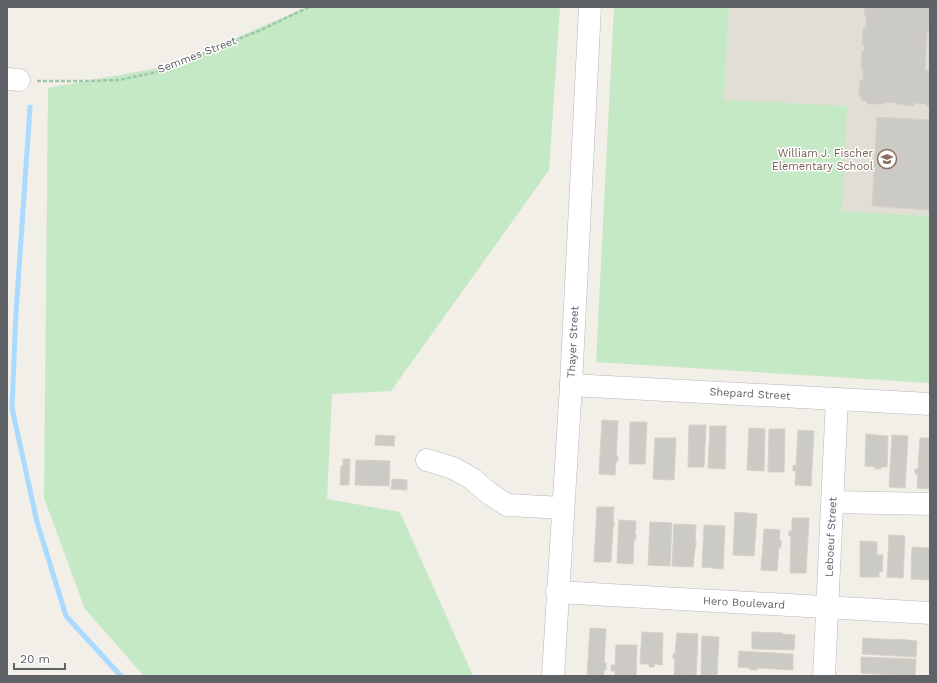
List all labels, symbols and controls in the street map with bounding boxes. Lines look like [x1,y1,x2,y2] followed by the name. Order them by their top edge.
[156,34,239,76] street label: Semmes Street
[772,147,874,173] place label: William J. Fischer Elementary School
[876,148,898,170] school or university icon: William J. Fischer Elementary School
[565,305,581,378] street label: Thayer Street
[709,385,791,403] street label: Shepard Street
[822,496,840,577] street label: Leboeuf Street
[703,594,785,612] street label: Hero Boulevard
[14,645,65,671] scale bar
[20,652,50,666] text: 20 m

